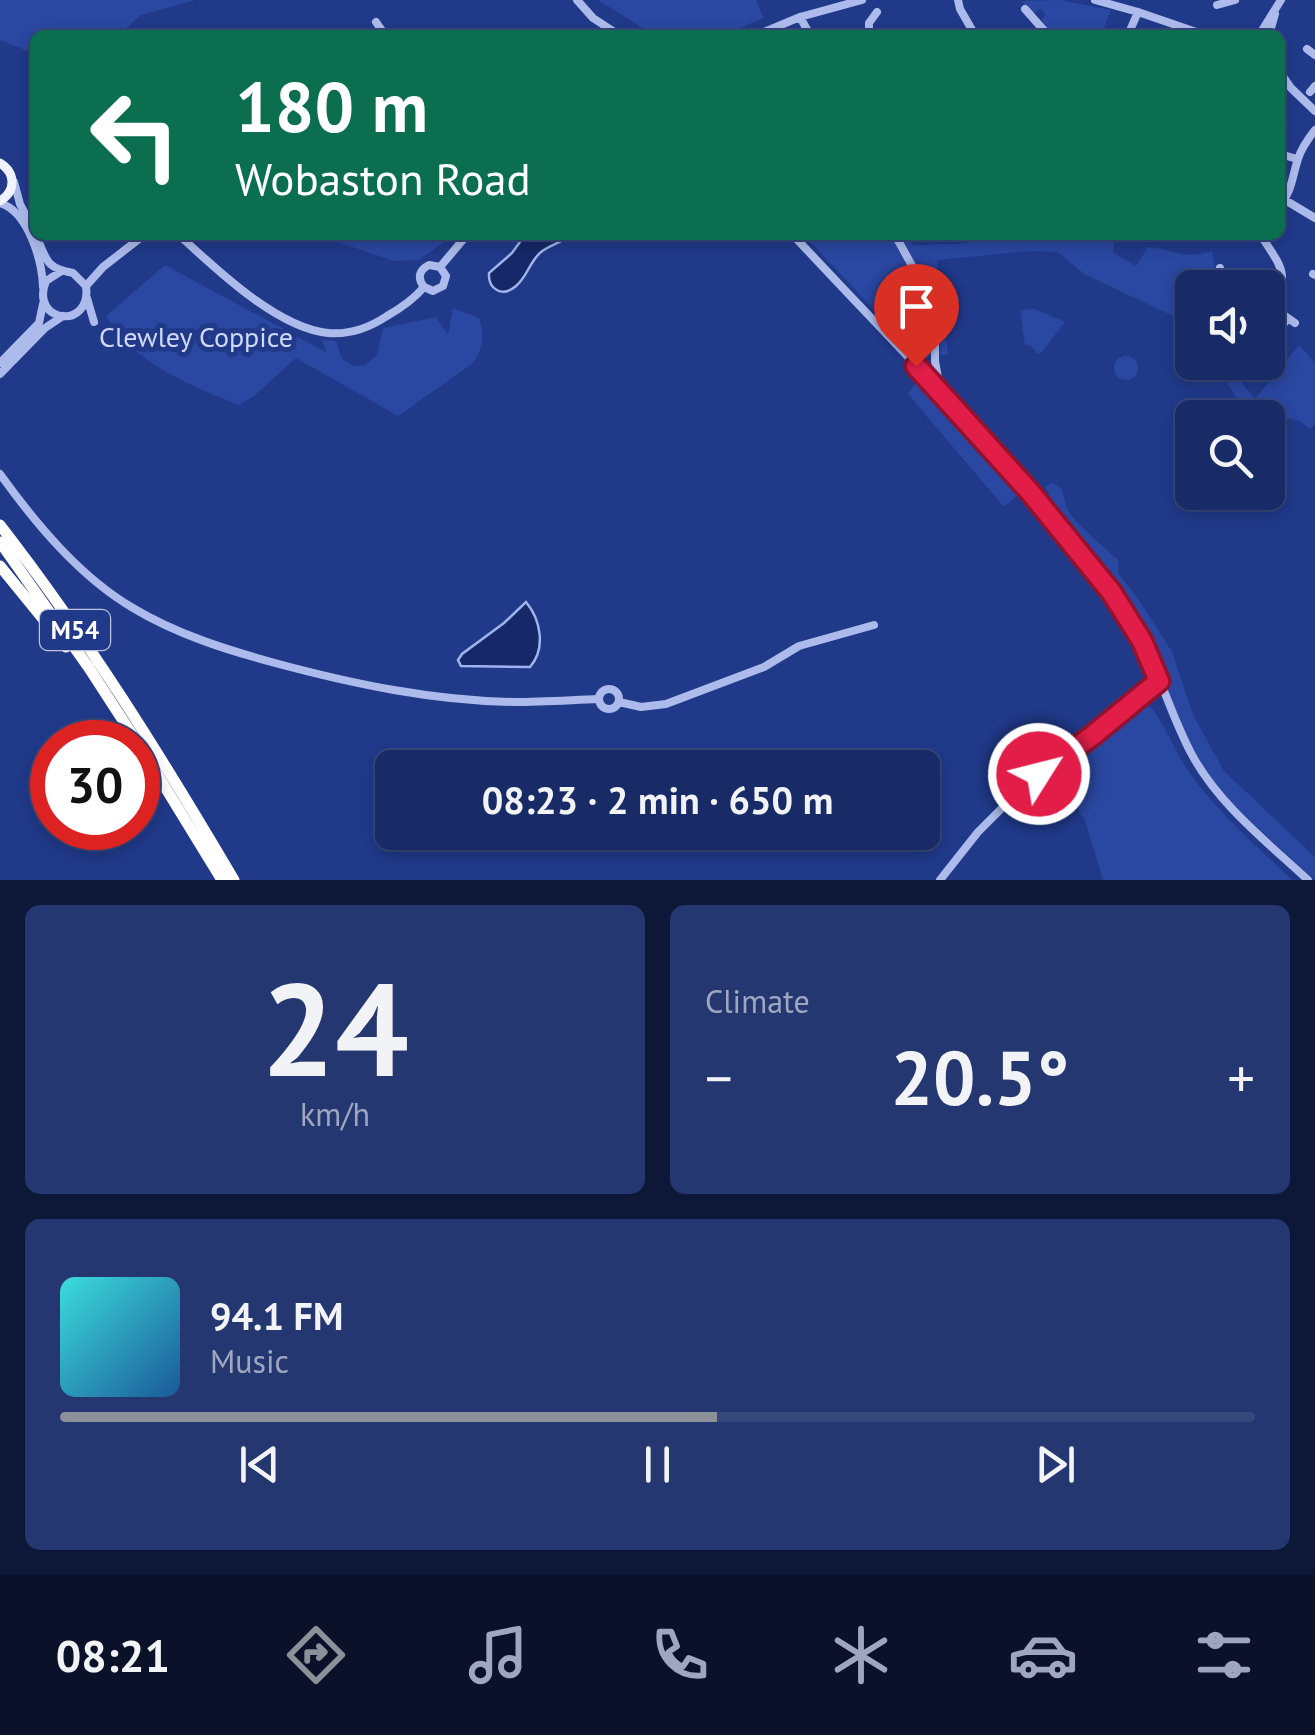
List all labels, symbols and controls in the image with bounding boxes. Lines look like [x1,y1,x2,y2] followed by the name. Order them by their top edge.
[235,61,428,151] text: 180 m
[70,70,200,200] icon: left
[235,149,531,207] text: Wobaston Road
[874,264,959,367] pin
[1175,270,1285,510] map controls
[1175,270,1285,380] button: sound
[889,279,944,334] icon: arrive
[99,318,293,355] park label: Clewley Coppice
[1175,400,1285,510] button: search
[40,610,110,650] road number: M54
[30,720,160,850] speed limit sign: 30
[987,722,1091,826] position arrow
[482,775,833,824] text: 08:23 · 2 min · 650 m
[261,944,409,1112] text: 24
[705,980,810,1022] text: Climate
[891,1029,1069,1126] text: 20.5°
[705,1042,733,1113] text: −
[1227,1042,1255,1113] text: +
[300,1093,370,1135] text: km/h
[210,1291,343,1340] text: 94.1 FM
[210,1340,289,1382] text: Music
[232,1437,287,1492] icon: previous
[630,1437,685,1492] icon: pause
[1028,1437,1083,1492] icon: next
[281,1620,351,1690] icon: directions
[463,1620,533,1690] icon: music
[645,1620,715,1690] icon: phone
[826,1620,896,1690] icon: climate
[1008,1620,1078,1690] icon: car
[1189,1620,1259,1690] icon: filters
[56,1626,170,1684] text: 08:21

